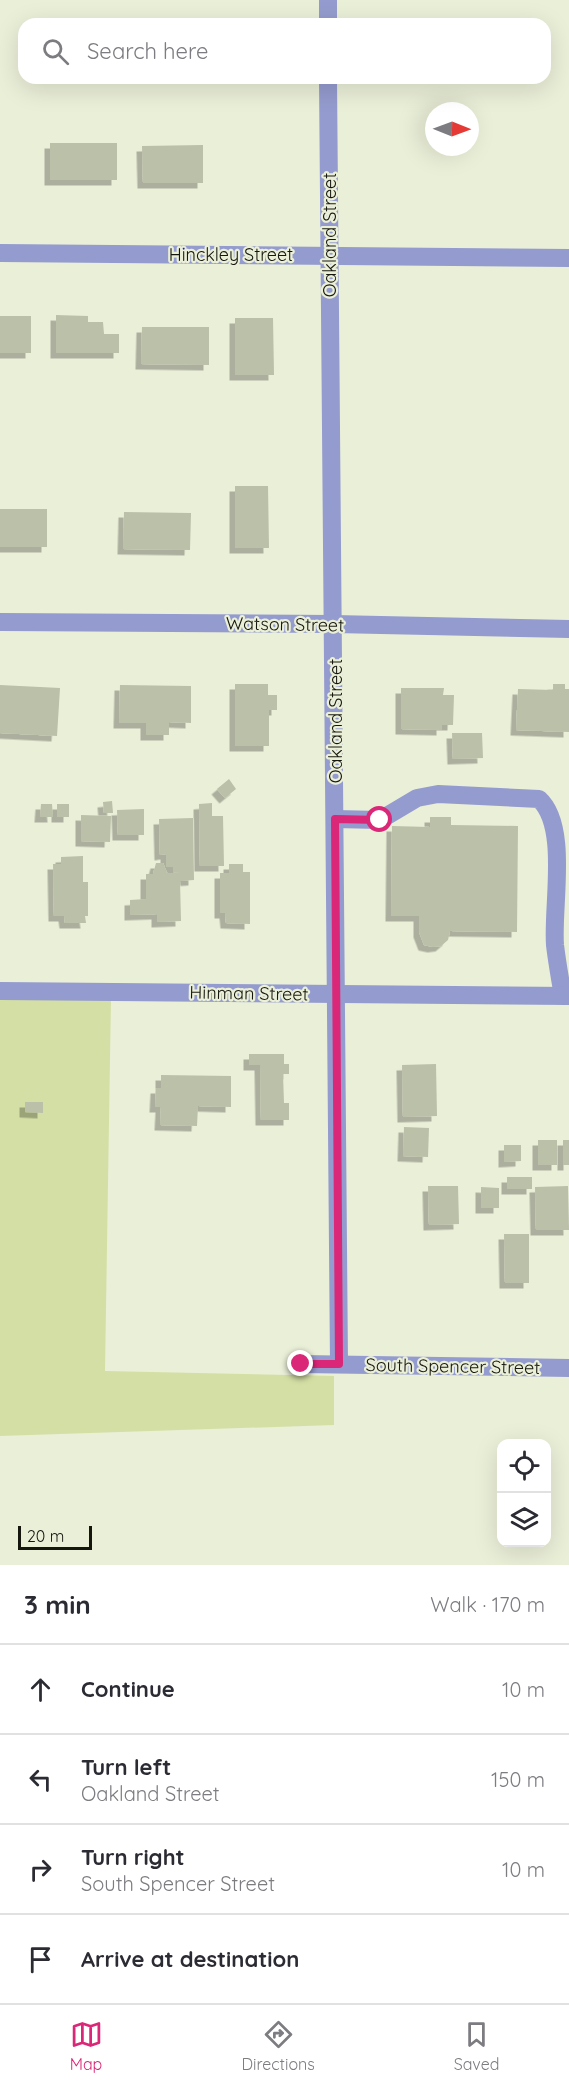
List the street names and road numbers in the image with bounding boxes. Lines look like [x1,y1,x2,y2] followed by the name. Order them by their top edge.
[318,173,341,297] street label: Oakland Street
[169,243,293,266] street label: Hinckley Street
[226,611,344,637] street label: Watson Street
[324,659,347,783] street label: Oakland Street
[189,980,309,1006] street label: Hinman Street
[366,1353,540,1379] street label: South Spencer Street

